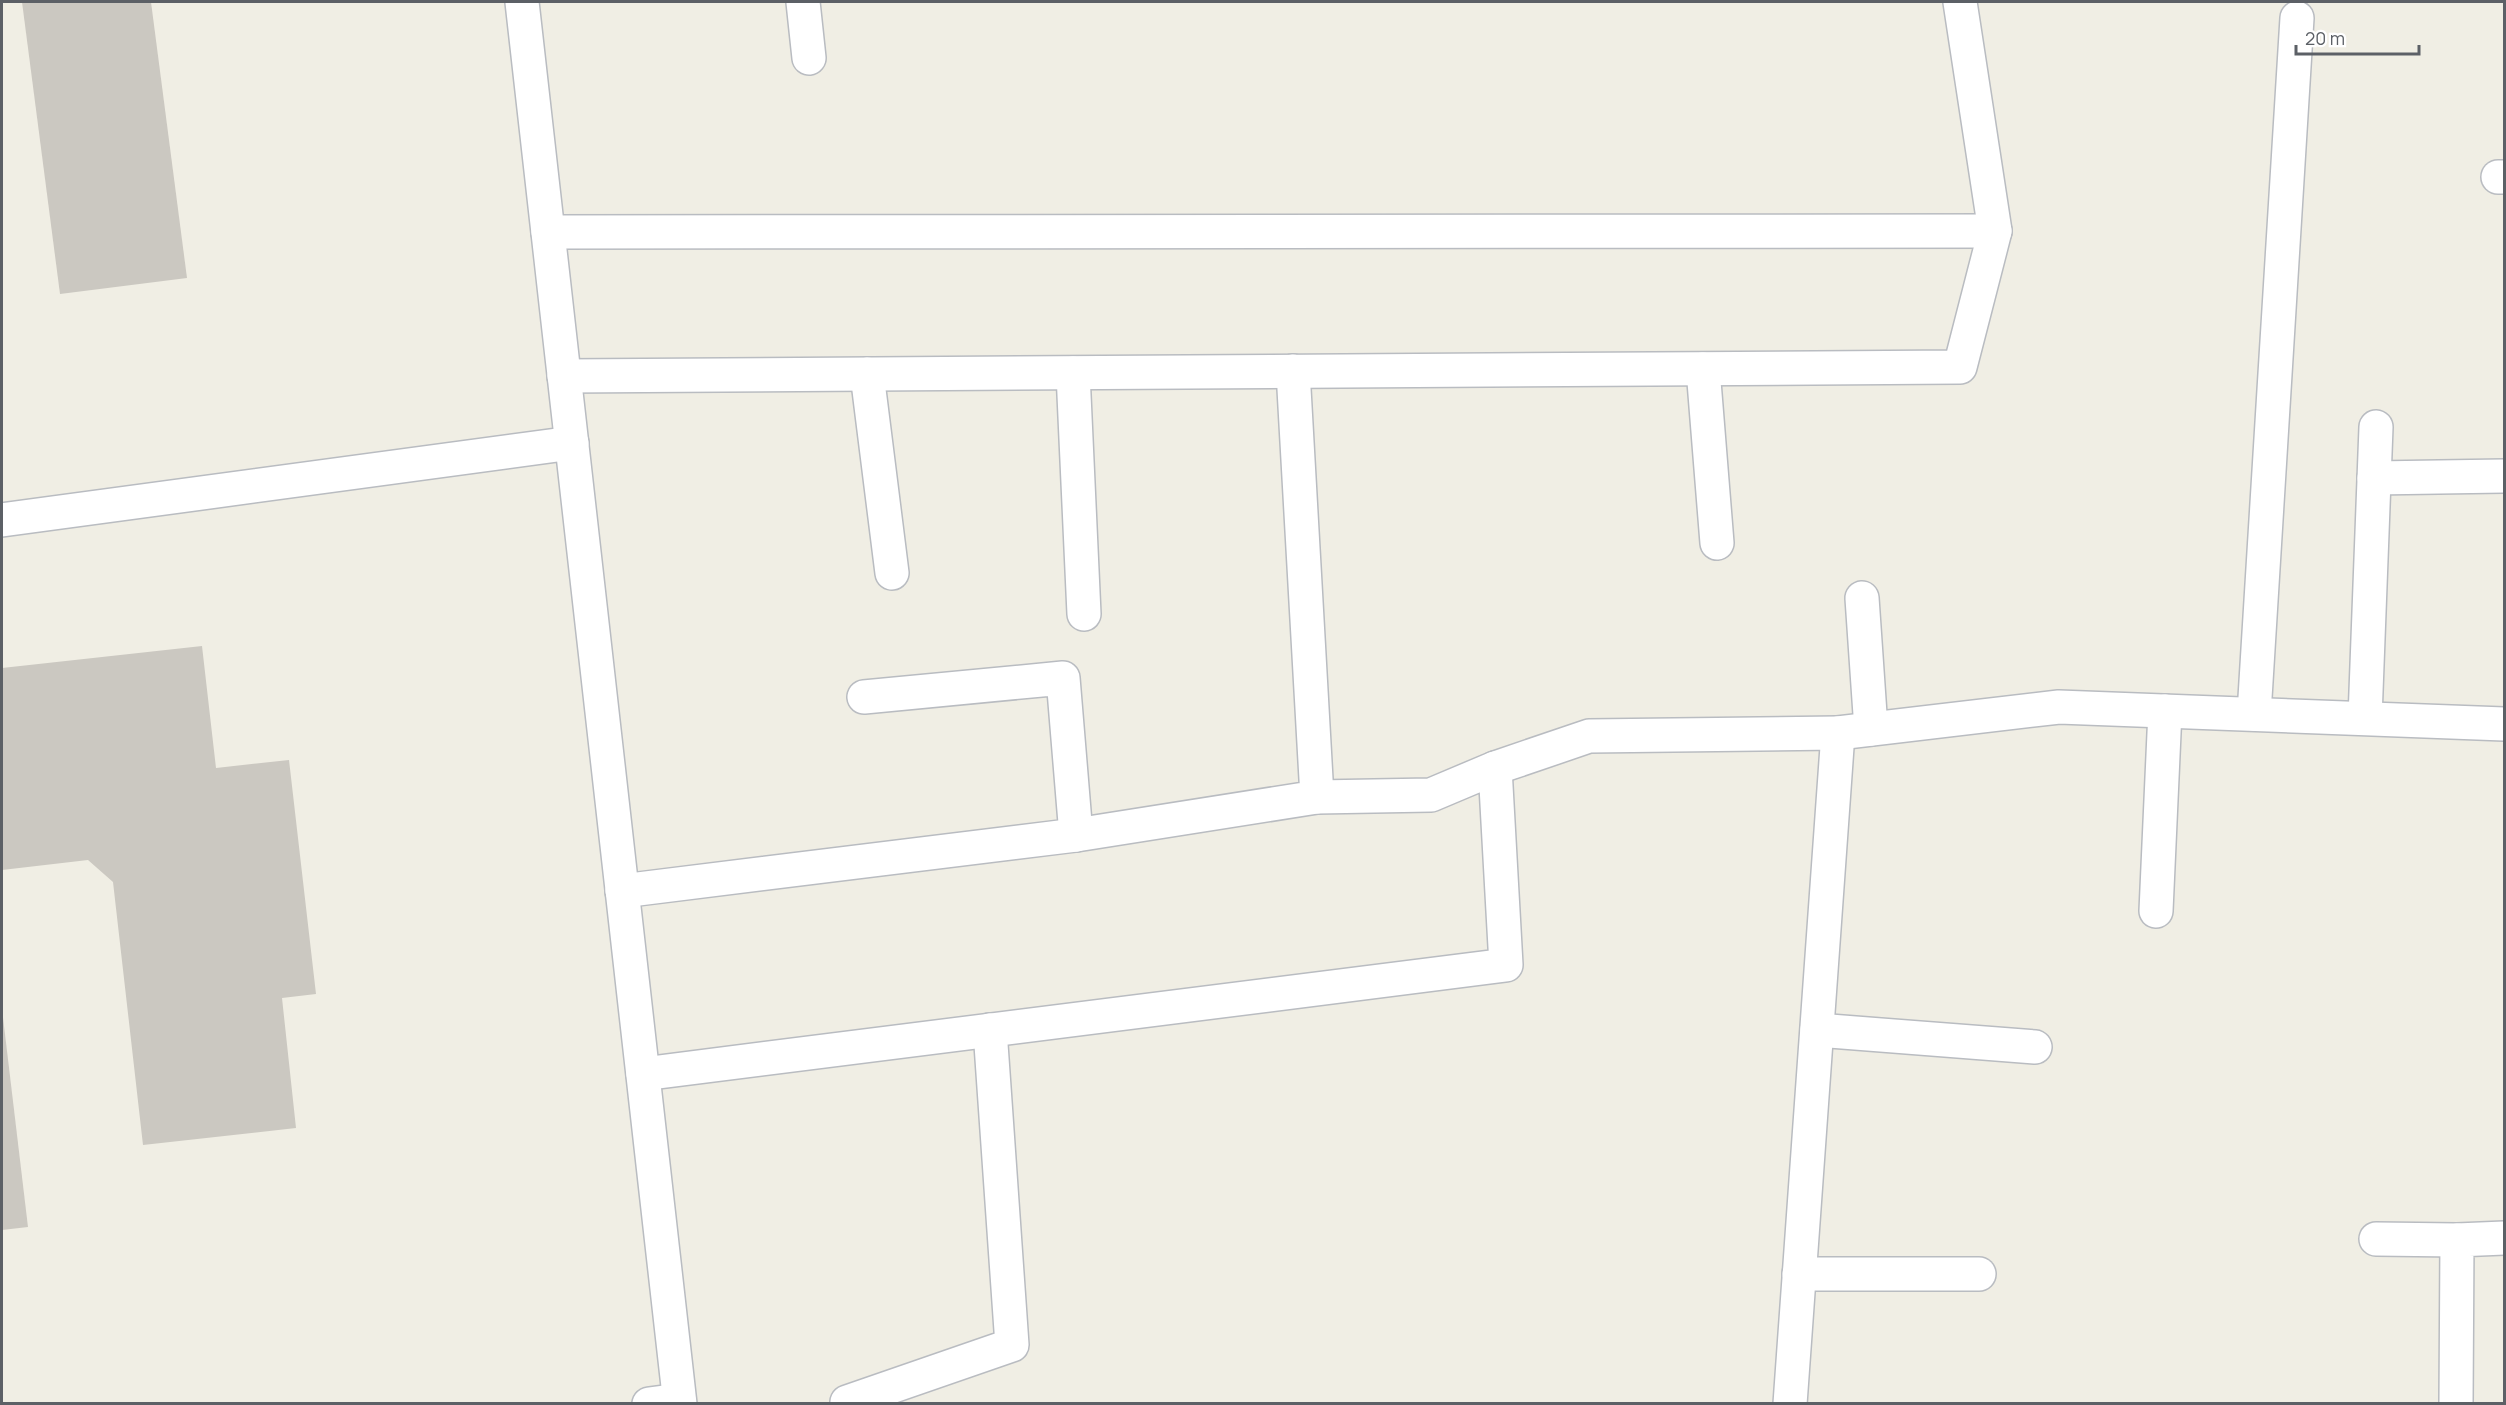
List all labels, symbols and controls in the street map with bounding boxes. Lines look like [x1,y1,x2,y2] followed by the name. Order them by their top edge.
[2296,18,2419,56] scale bar
[2305,26,2345,50] text: 20 m

